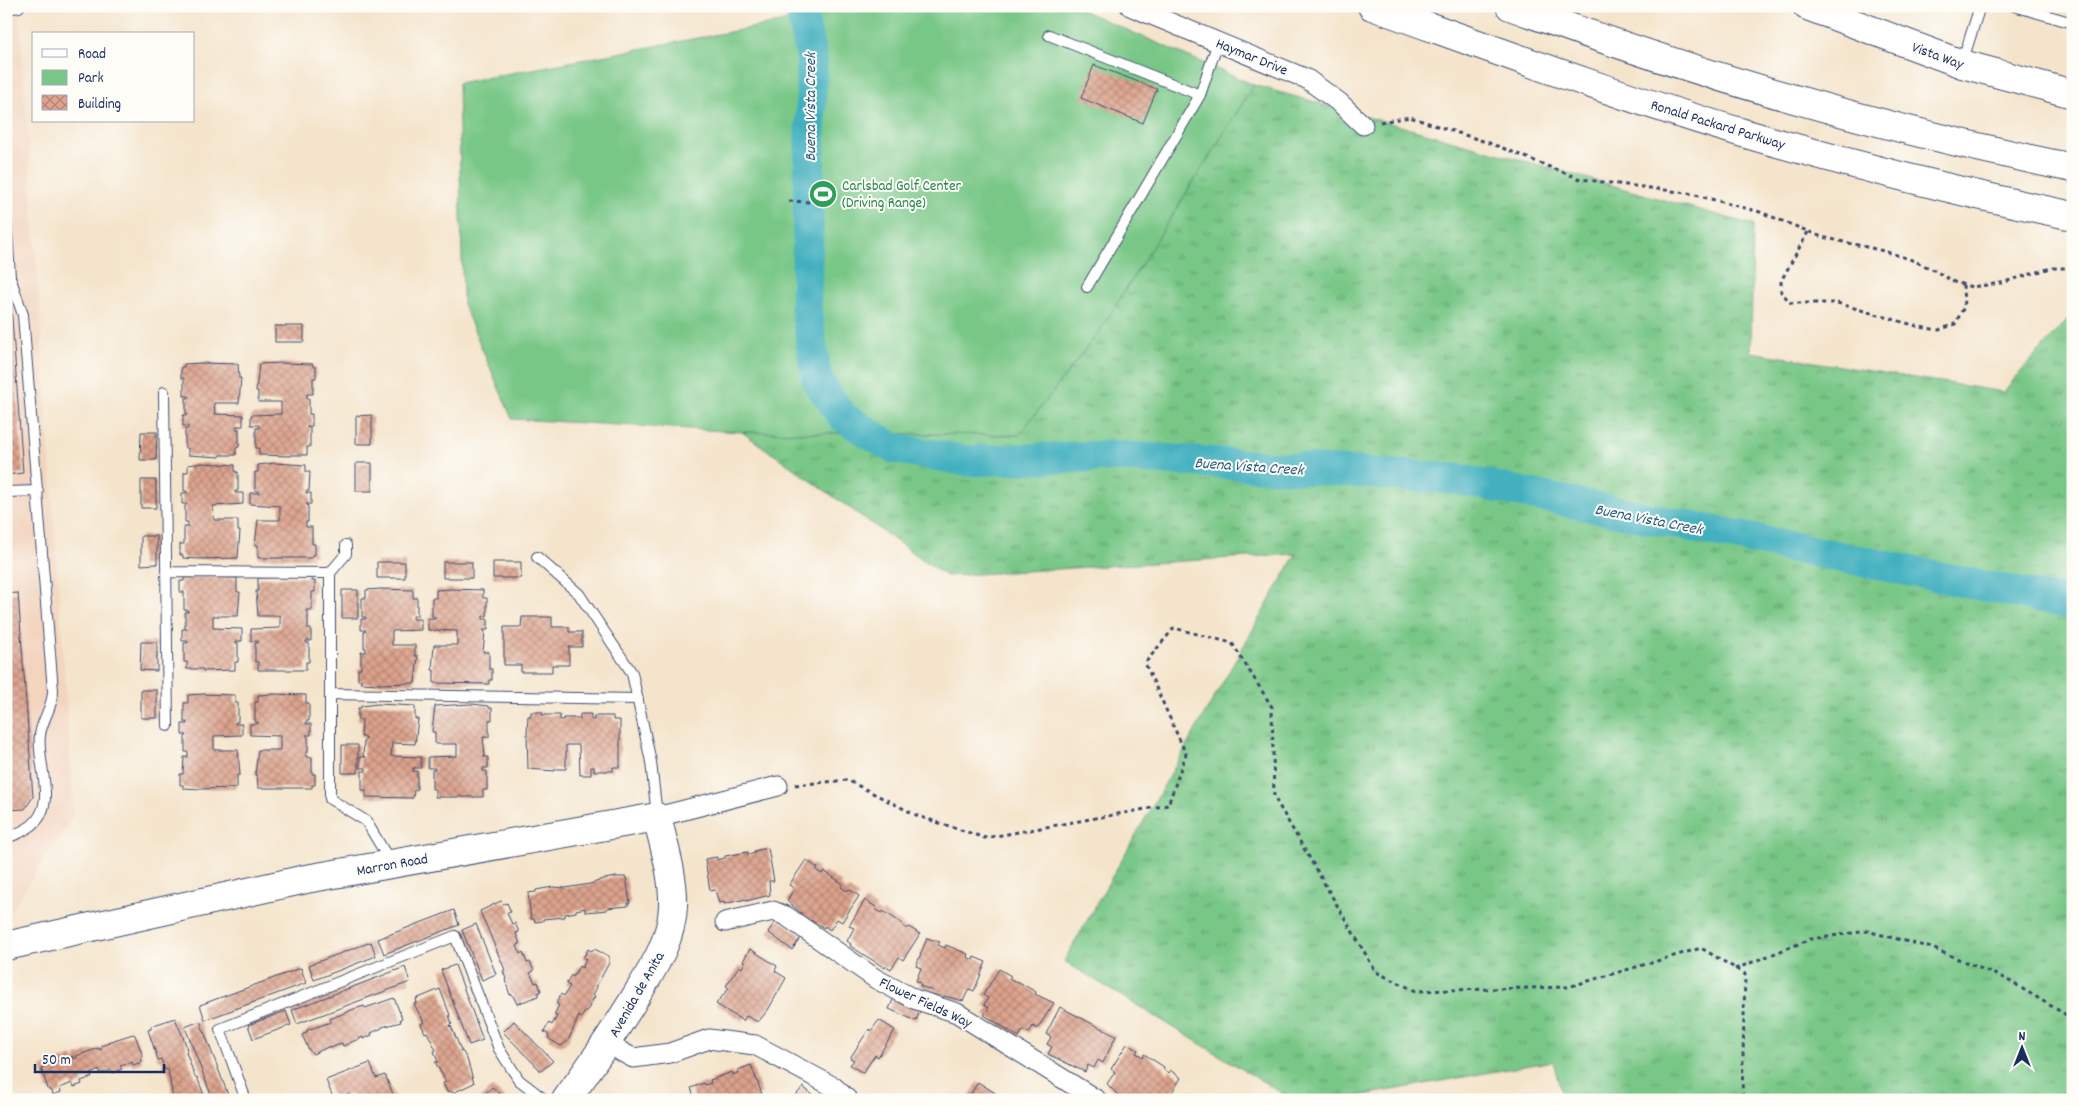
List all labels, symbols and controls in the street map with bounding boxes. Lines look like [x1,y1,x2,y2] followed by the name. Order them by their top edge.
[32,32,195,122] legend
[1212,33,1291,82] street label: Haymar Drive
[1908,37,1967,77] street label: Vista Way
[78,44,106,66] text: Road
[800,51,823,162] water label: Buena Vista Creek
[78,68,104,90] text: Park
[78,94,121,116] text: Building
[1648,95,1788,157] street label: Ronald Packard Parkway
[842,176,962,215] place label: Carlsbad Golf Center (Driving Range)
[808,179,838,209] sports icon: Carlsbad Golf Center (Driving Range)
[1194,452,1305,483] water label: Buena Vista Creek
[1593,499,1706,542] water label: Buena Vista Creek
[355,849,430,883] street label: Marron Road
[604,947,672,1042] street label: Avenida de Anita
[875,973,976,1035] street label: Flower Fields Way
[1996,1024,2046,1074] north arrow
[2019,1027,2026,1047] text: N
[35,1041,164,1073] scale bar
[42,1050,71,1072] text: 50 m

